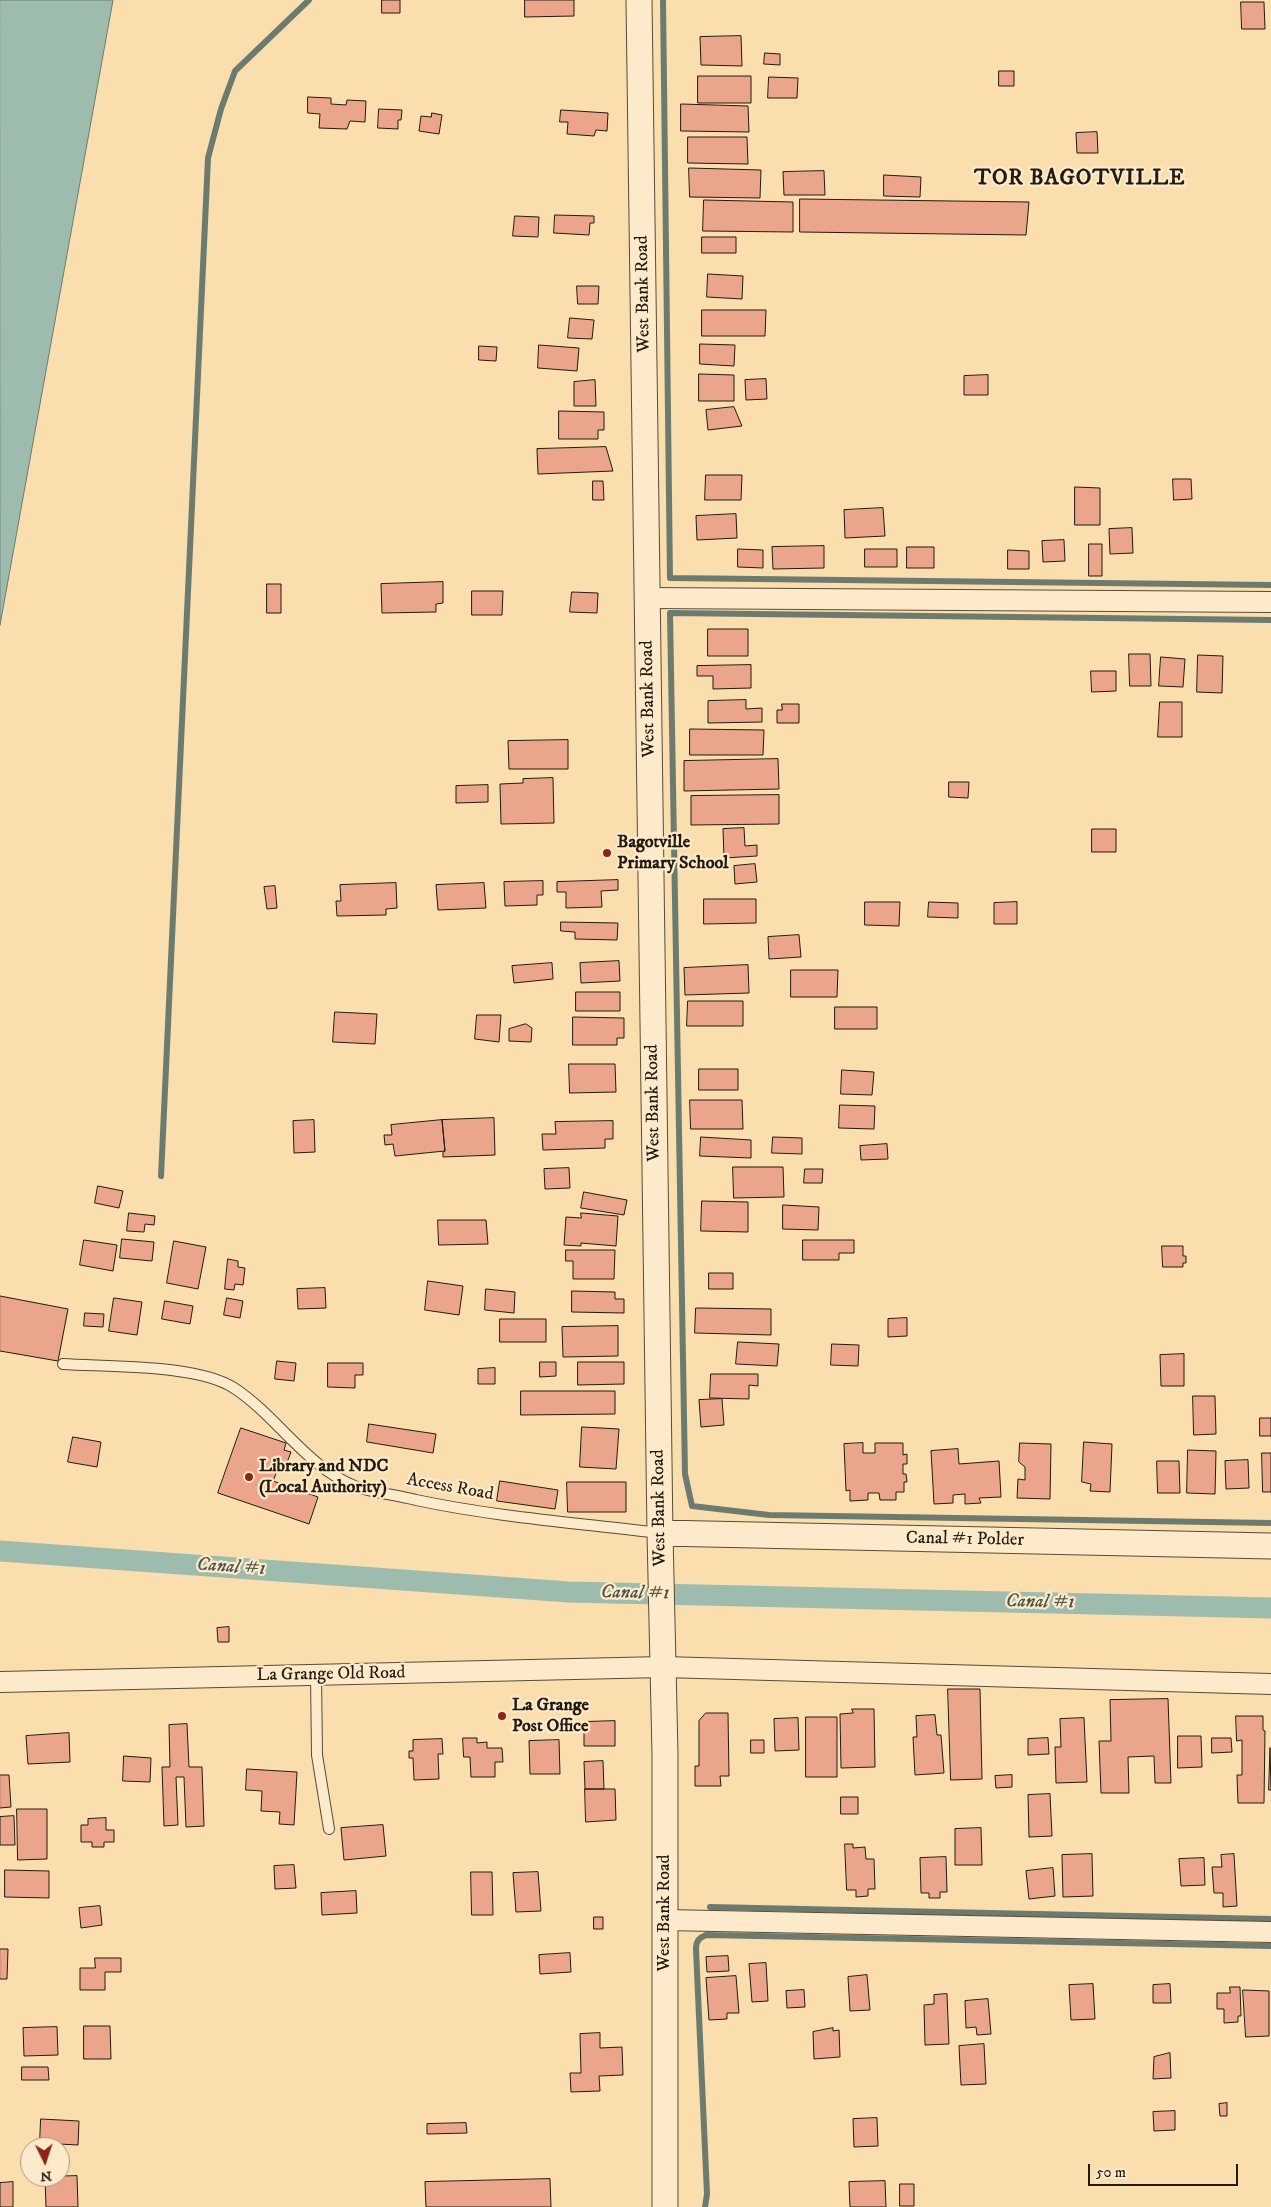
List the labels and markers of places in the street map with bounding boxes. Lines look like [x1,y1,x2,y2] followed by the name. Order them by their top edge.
[617,832,728,874] place label: Bagotville Primary School
[601,847,613,859] marker: Bagotville Primary School
[259,1456,388,1498] place label: Library and NDC (Local Authority)
[243,1471,255,1483] marker: Library and NDC (Local Authority)
[512,1695,589,1738] place label: La Grange Post Office
[496,1710,508,1722] marker: La Grange Post Office

